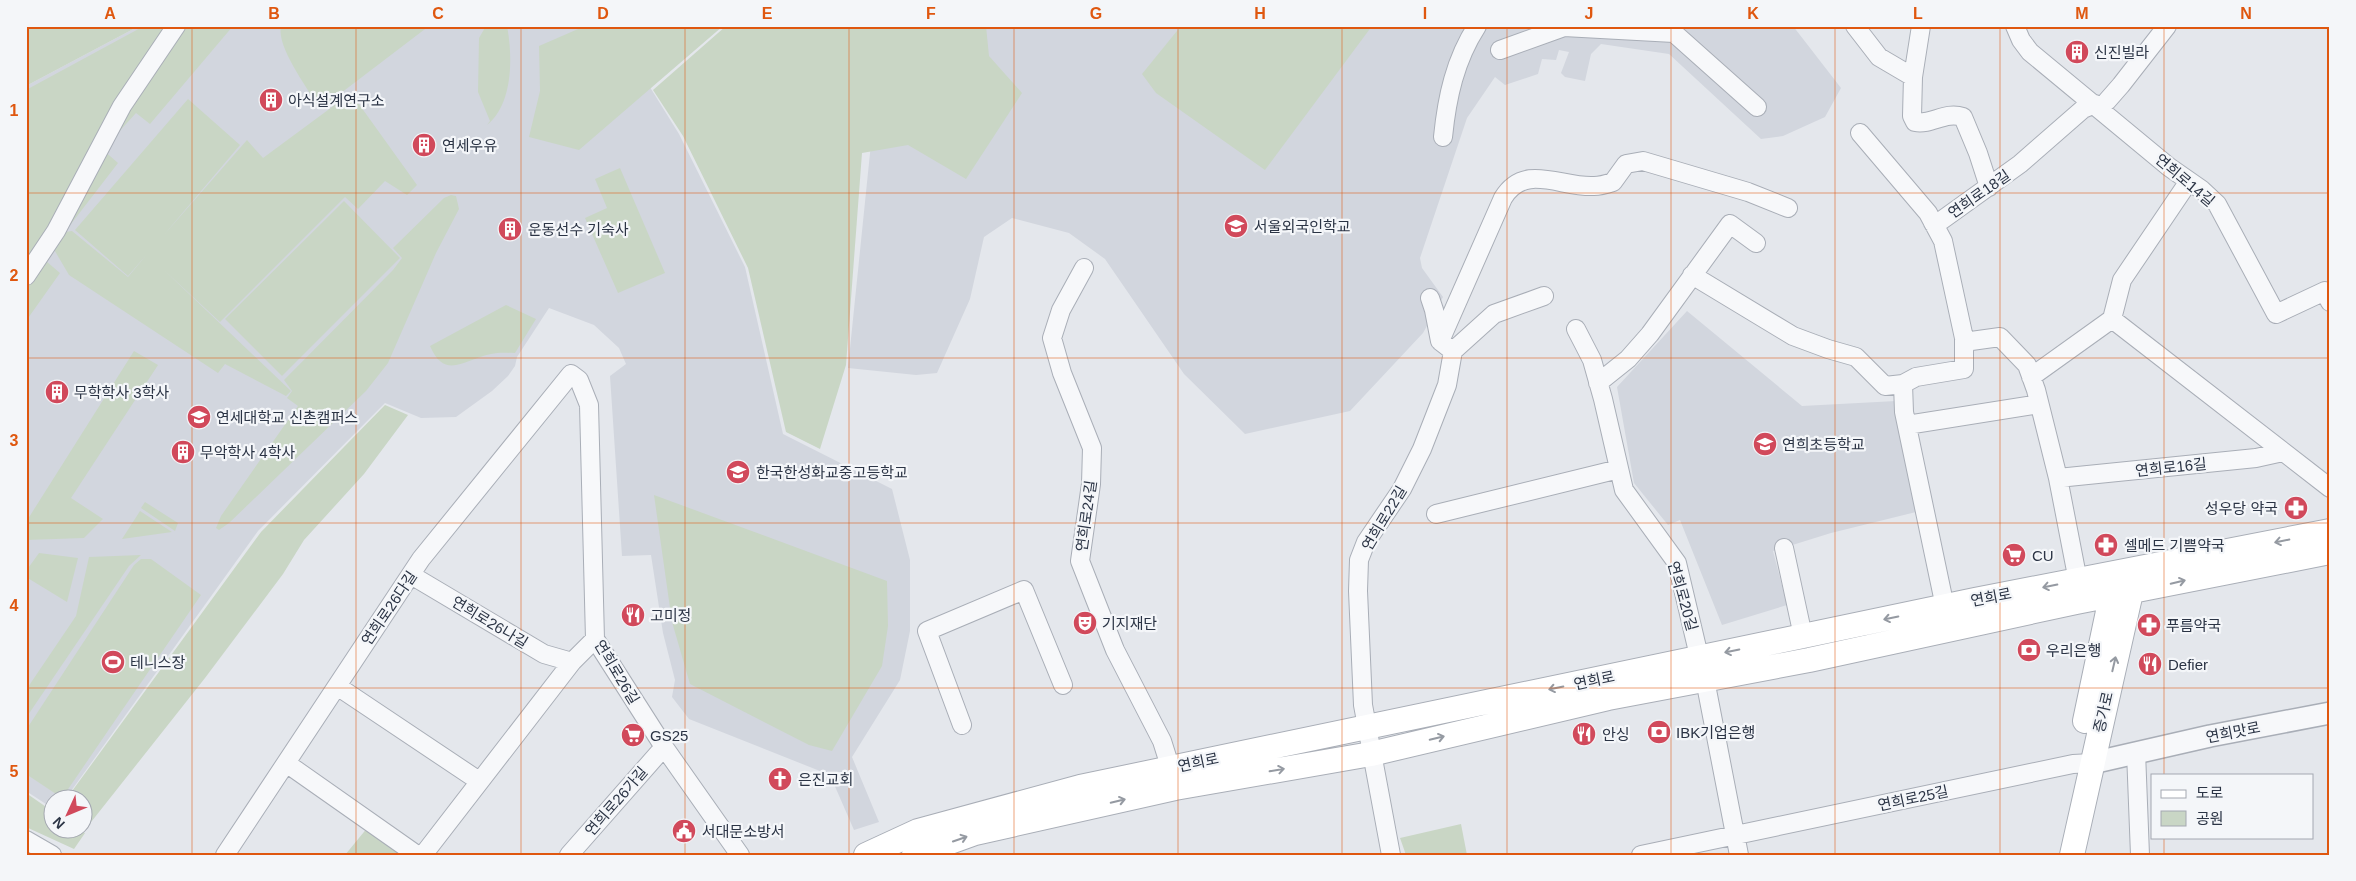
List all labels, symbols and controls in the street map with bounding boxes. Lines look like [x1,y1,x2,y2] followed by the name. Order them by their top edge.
[104,5,116,22] text: A
[268,5,280,22] text: B
[432,5,444,22] text: C
[597,5,609,22] text: D
[762,5,773,22] text: E
[926,5,936,22] text: F
[1090,5,1102,22] text: G
[1254,5,1266,22] text: H
[1423,5,1427,22] text: I
[1585,5,1593,22] text: J
[1747,5,1759,22] text: K
[1913,5,1923,22] text: L
[2075,5,2089,22] text: M
[2240,5,2252,22] text: N
[2064,39,2090,65] building icon: 신진빌라
[2094,44,2149,61] place label: 신진빌라
[258,87,284,113] building icon: 아식설계연구소
[288,92,385,109] place label: 아식설계연구소
[10,102,19,119] text: 1
[411,132,437,158] building icon: 연세우유
[442,137,497,154] place label: 연세우유
[2152,150,2218,210] street label: 연희로14길
[1945,166,2013,222] street label: 연희로18길
[1223,213,1249,239] school or university icon: 서울외국인학교
[497,216,523,242] building icon: 운동선수 기숙사
[1254,218,1351,235] place label: 서울외국인학교
[528,221,629,238] place label: 운동선수 기숙사
[10,267,19,284] text: 2
[44,379,70,405] building icon: 무학학사 3학사
[74,384,170,401] place label: 무학학사 3학사
[186,404,212,430] school or university icon: 연세대학교 신촌캠퍼스
[216,409,358,426] place label: 연세대학교 신촌캠퍼스
[1752,431,1778,457] school or university icon: 연희초등학교
[10,432,19,449] text: 3
[1782,436,1865,453] place label: 연희초등학교
[170,439,196,465] building icon: 무악학사 4학사
[200,444,296,461] place label: 무악학사 4학사
[2134,455,2208,479] street label: 연희로16길
[725,459,751,485] school or university icon: 한국한성화교중고등학교
[756,464,908,481] place label: 한국한성화교중고등학교
[1073,479,1099,553] street label: 연희로24길
[1358,483,1410,553] street label: 연희로22길
[2283,495,2309,521] pharmacy icon: 성우당 약국
[2205,500,2278,517] place label: 성우당 약국
[2093,532,2119,558] pharmacy icon: 셀메드 기쁨약국
[2274,536,2290,546] one-way arrow
[2124,537,2225,554] place label: 셀메드 기쁨약국
[2001,542,2027,568] supermarket icon: CU
[2032,547,2054,564] place label: CU
[1665,559,1701,633] street label: 연희로20길
[358,568,420,648] street label: 연희로26다길
[2170,577,2186,586] one-way arrow
[2043,582,2059,591] one-way arrow
[1969,585,2013,609] street label: 연희로
[449,593,531,651] street label: 연희로26나길
[10,597,19,614] text: 4
[620,602,646,628] restaurant icon: 고미정
[650,607,691,624] place label: 고미정
[1072,610,1098,636] theatre icon: 기지재단
[2136,612,2162,638] pharmacy icon: 푸름약국
[1884,614,1900,623] one-way arrow
[1102,615,1157,632] place label: 기지재단
[2166,617,2221,634] place label: 푸름약국
[591,637,643,707] street label: 연희로26길
[2016,637,2042,663] bank icon: 우리은행
[2046,642,2101,659] place label: 우리은행
[1725,647,1741,656] one-way arrow
[100,649,126,675] sports icon: 테니스장
[2137,651,2163,677] restaurant icon: Defier
[130,654,185,671] place label: 테니스장
[2110,656,2119,672] one-way arrow
[2168,656,2208,673] place label: Defier
[1572,667,1616,693] street label: 연희로
[1548,684,1564,693] one-way arrow
[2090,690,2116,734] street label: 증가로
[2204,718,2262,746] street label: 연희맛로
[1646,719,1672,745] bank icon: IBK기업은행
[1571,721,1597,747] restaurant icon: 안싱
[620,722,646,748] supermarket icon: GS25
[1676,724,1755,741] place label: IBK기업은행
[1602,726,1630,743] place label: 안싱
[650,727,688,744] place label: GS25
[1428,733,1444,742] one-way arrow
[1176,749,1220,775] street label: 연희로
[10,763,19,780] text: 5
[581,763,651,839] street label: 연희로26가길
[1269,765,1285,775] one-way arrow
[767,766,793,792] church icon: 은진교회
[798,771,853,788] place label: 은진교회
[2151,774,2314,838] legend
[1876,782,1950,814] street label: 연희로25길
[2196,784,2224,801] text: 도로
[42,788,92,838] north arrow
[1109,796,1125,805] one-way arrow
[2196,810,2224,827] text: 공원
[49,814,68,832] text: N
[671,818,697,844] public building icon: 서대문소방서
[702,823,785,840] place label: 서대문소방서
[952,834,967,843] one-way arrow

